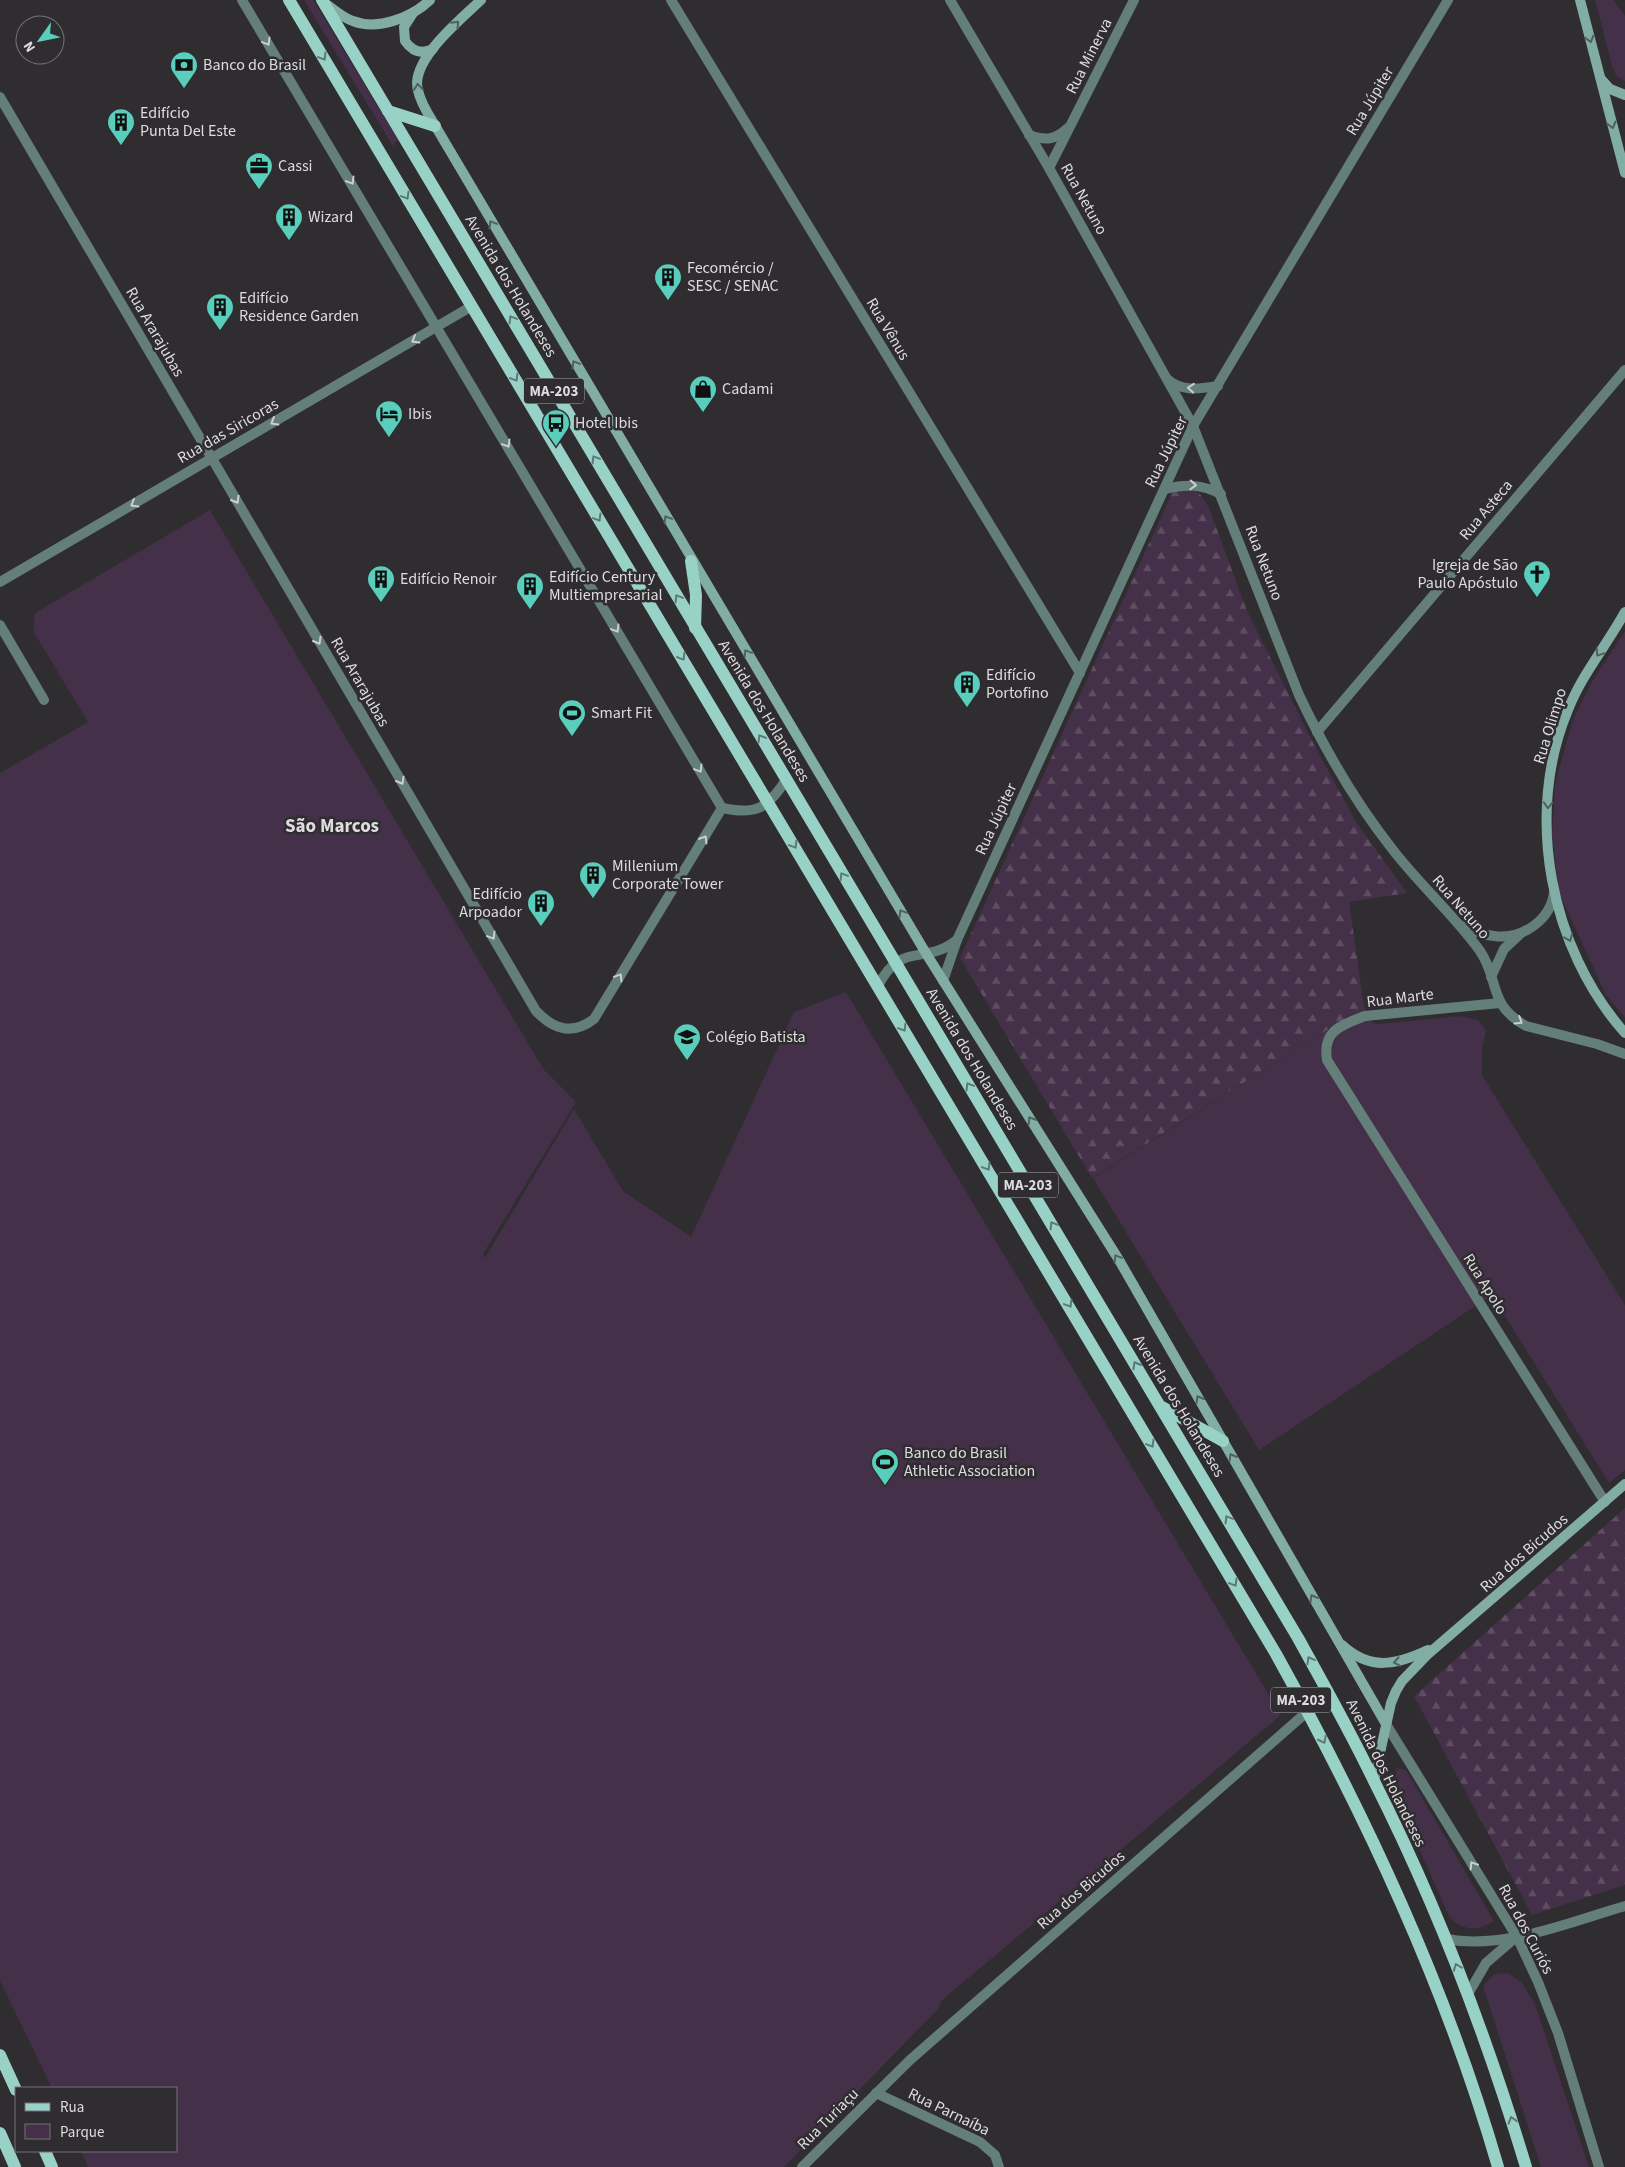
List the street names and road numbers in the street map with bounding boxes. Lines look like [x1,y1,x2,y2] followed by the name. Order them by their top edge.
[1060,14,1118,98] street label: Rua Minerva
[1341,62,1399,140] street label: Rua Júpiter
[1055,159,1113,239] street label: Rua Netuno
[460,211,562,361] street label: Avenida dos Holandeses
[120,283,190,381] street label: Rua Ararajubas
[861,294,915,365] street label: Rua Vênus
[524,378,584,404] road number: MA-203
[173,393,283,469] street label: Rua das Siricoras
[1139,412,1193,491] street label: Rua Júpiter
[1454,475,1518,545] street label: Rua Asteca
[1240,522,1288,604] street label: Rua Netuno
[325,633,395,731] street label: Rua Ararajubas
[713,636,815,786] street label: Avenida dos Holandeses
[1528,685,1572,767] street label: Rua Olimpo
[970,779,1022,859] street label: Rua Júpiter
[1427,870,1495,944] street label: Rua Netuno
[1365,983,1435,1013] street label: Rua Marte
[921,984,1023,1134] street label: Avenida dos Holandeses
[998,1172,1058,1198] road number: MA-203
[1458,1249,1512,1319] street label: Rua Apolo
[1128,1331,1230,1481] street label: Avenida dos Holandeses
[1475,1508,1573,1597] street label: Rua dos Bicudos
[1271,1688,1331,1712] road number: MA-203
[1341,1695,1432,1851] street label: Avenida dos Holandeses
[1032,1845,1130,1934] street label: Rua dos Bicudos
[1493,1880,1559,1978] street label: Rua dos Curiós
[792,2083,864,2155] street label: Rua Turiaçu
[904,2083,994,2141] street label: Rua Parnaíba

